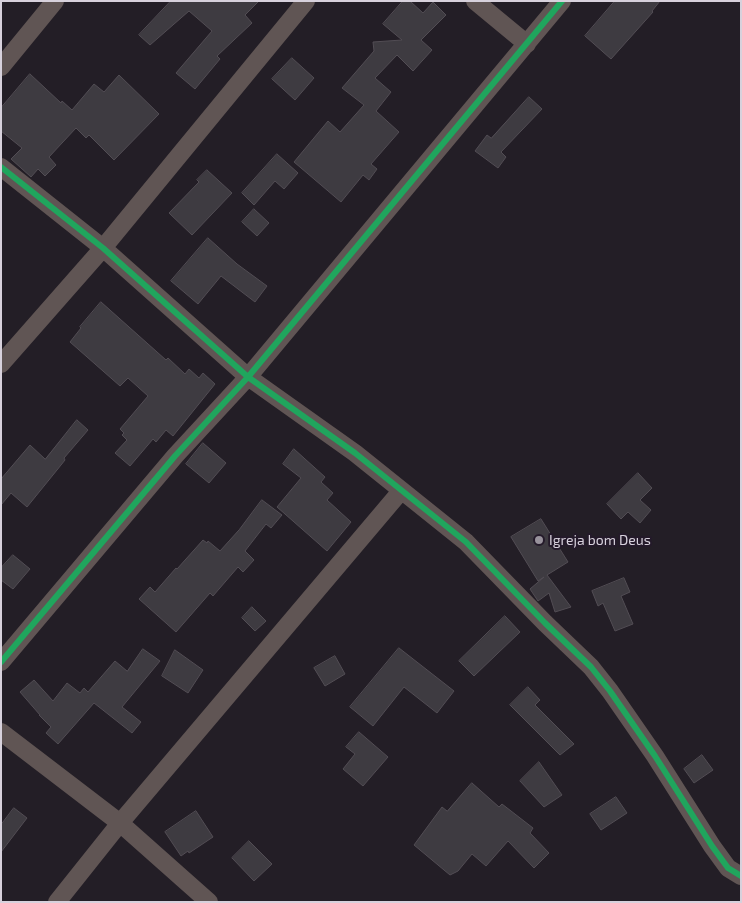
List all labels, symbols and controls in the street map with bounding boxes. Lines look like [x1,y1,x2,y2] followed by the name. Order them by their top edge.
[549,532,651,548] place label: Igreja bom Deus
[533,534,545,546] marker: Igreja bom Deus

